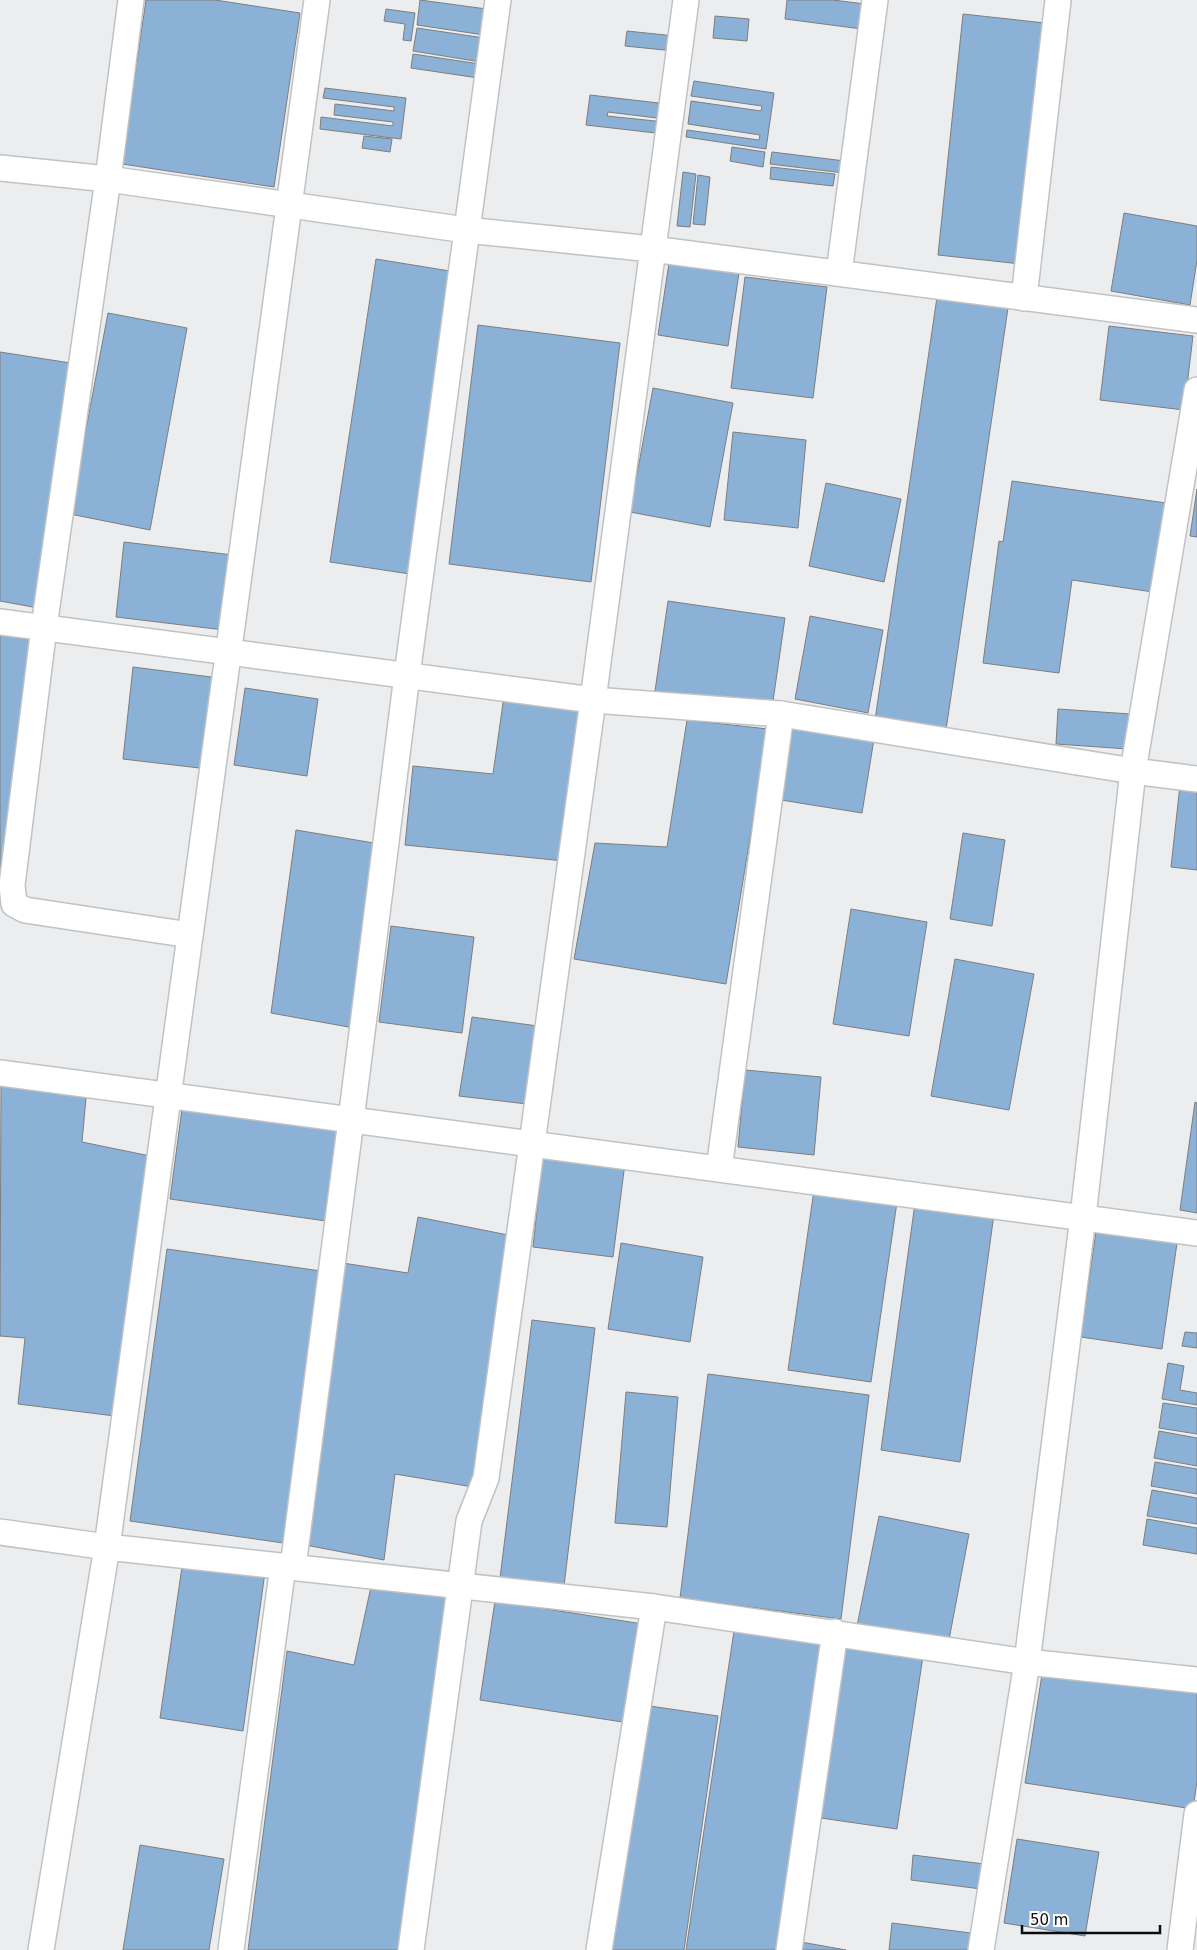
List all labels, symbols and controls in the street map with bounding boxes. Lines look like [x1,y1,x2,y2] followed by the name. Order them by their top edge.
[1022,1902,1160,1934] scale bar
[1030,1911,1068,1929] text: 50 m

